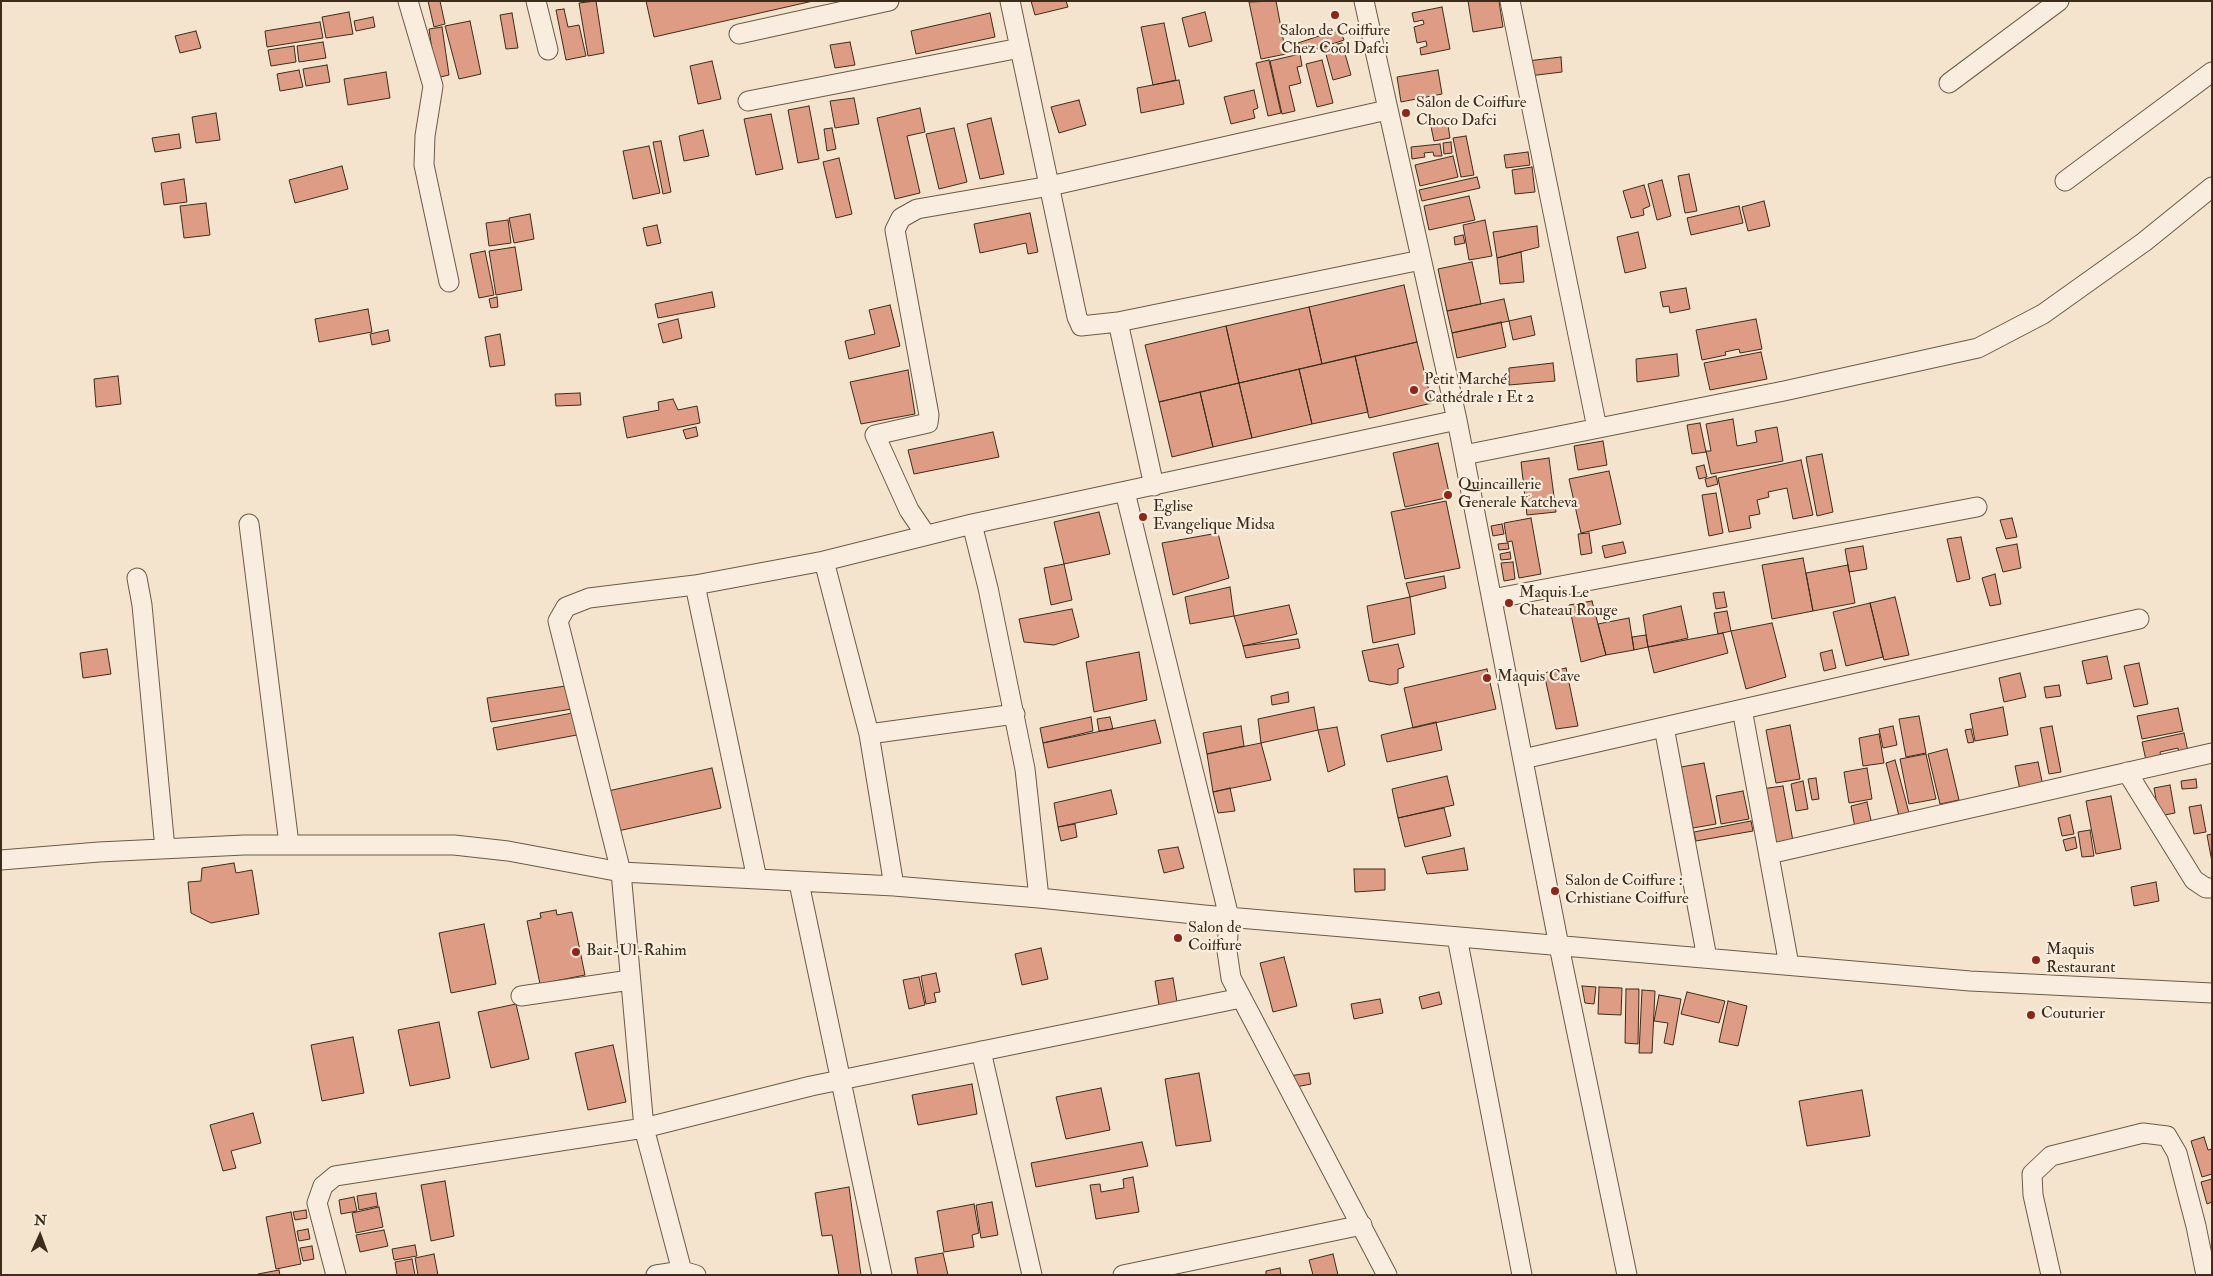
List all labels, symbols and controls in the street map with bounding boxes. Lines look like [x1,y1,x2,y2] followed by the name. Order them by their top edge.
[1329,9,1341,21] marker: Salon de Coiffure Chez Cool Dafci
[1280,22,1390,60] place label: Salon de Coiffure Chez Cool Dafci
[1416,94,1526,132] place label: Salon de Coiffure Choco Dafci
[1400,107,1412,119] marker: Salon de Coiffure Choco Dafci
[1424,371,1534,409] place label: Petit Marché Cathédrale 1 Et 2
[1408,384,1420,396] marker: Petit Marché Cathédrale 1 Et 2
[1458,476,1578,514] place label: Quincaillerie Generale Katcheva
[1442,489,1454,501] marker: Quincaillerie Generale Katcheva
[1153,498,1275,536] place label: Eglise Evangelique Midsa
[1137,511,1149,523] marker: Eglise Evangelique Midsa
[1519,584,1618,622] place label: Maquis Le Chateau Rouge
[1503,597,1515,609] marker: Maquis Le Chateau Rouge
[1497,668,1580,688] place label: Maquis Cave
[1481,672,1493,684] marker: Maquis Cave
[1565,872,1689,910] place label: Salon de Coiffure : Crhistiane Coiffure
[1549,885,1561,897] marker: Salon de Coiffure : Crhistiane Coiffure
[1188,919,1242,957] place label: Salon de Coiffure
[1172,932,1184,944] marker: Salon de Coiffure
[2046,941,2115,979] place label: Maquis Restaurant
[586,942,687,962] place label: Bait-Ul-Rahim
[570,946,582,958] marker: Bait-Ul-Rahim
[2030,954,2042,966] marker: Maquis Restaurant
[2041,1005,2105,1025] place label: Couturier
[2025,1009,2037,1021] marker: Couturier
[15,1211,65,1261] north arrow
[34,1212,47,1229] text: N

